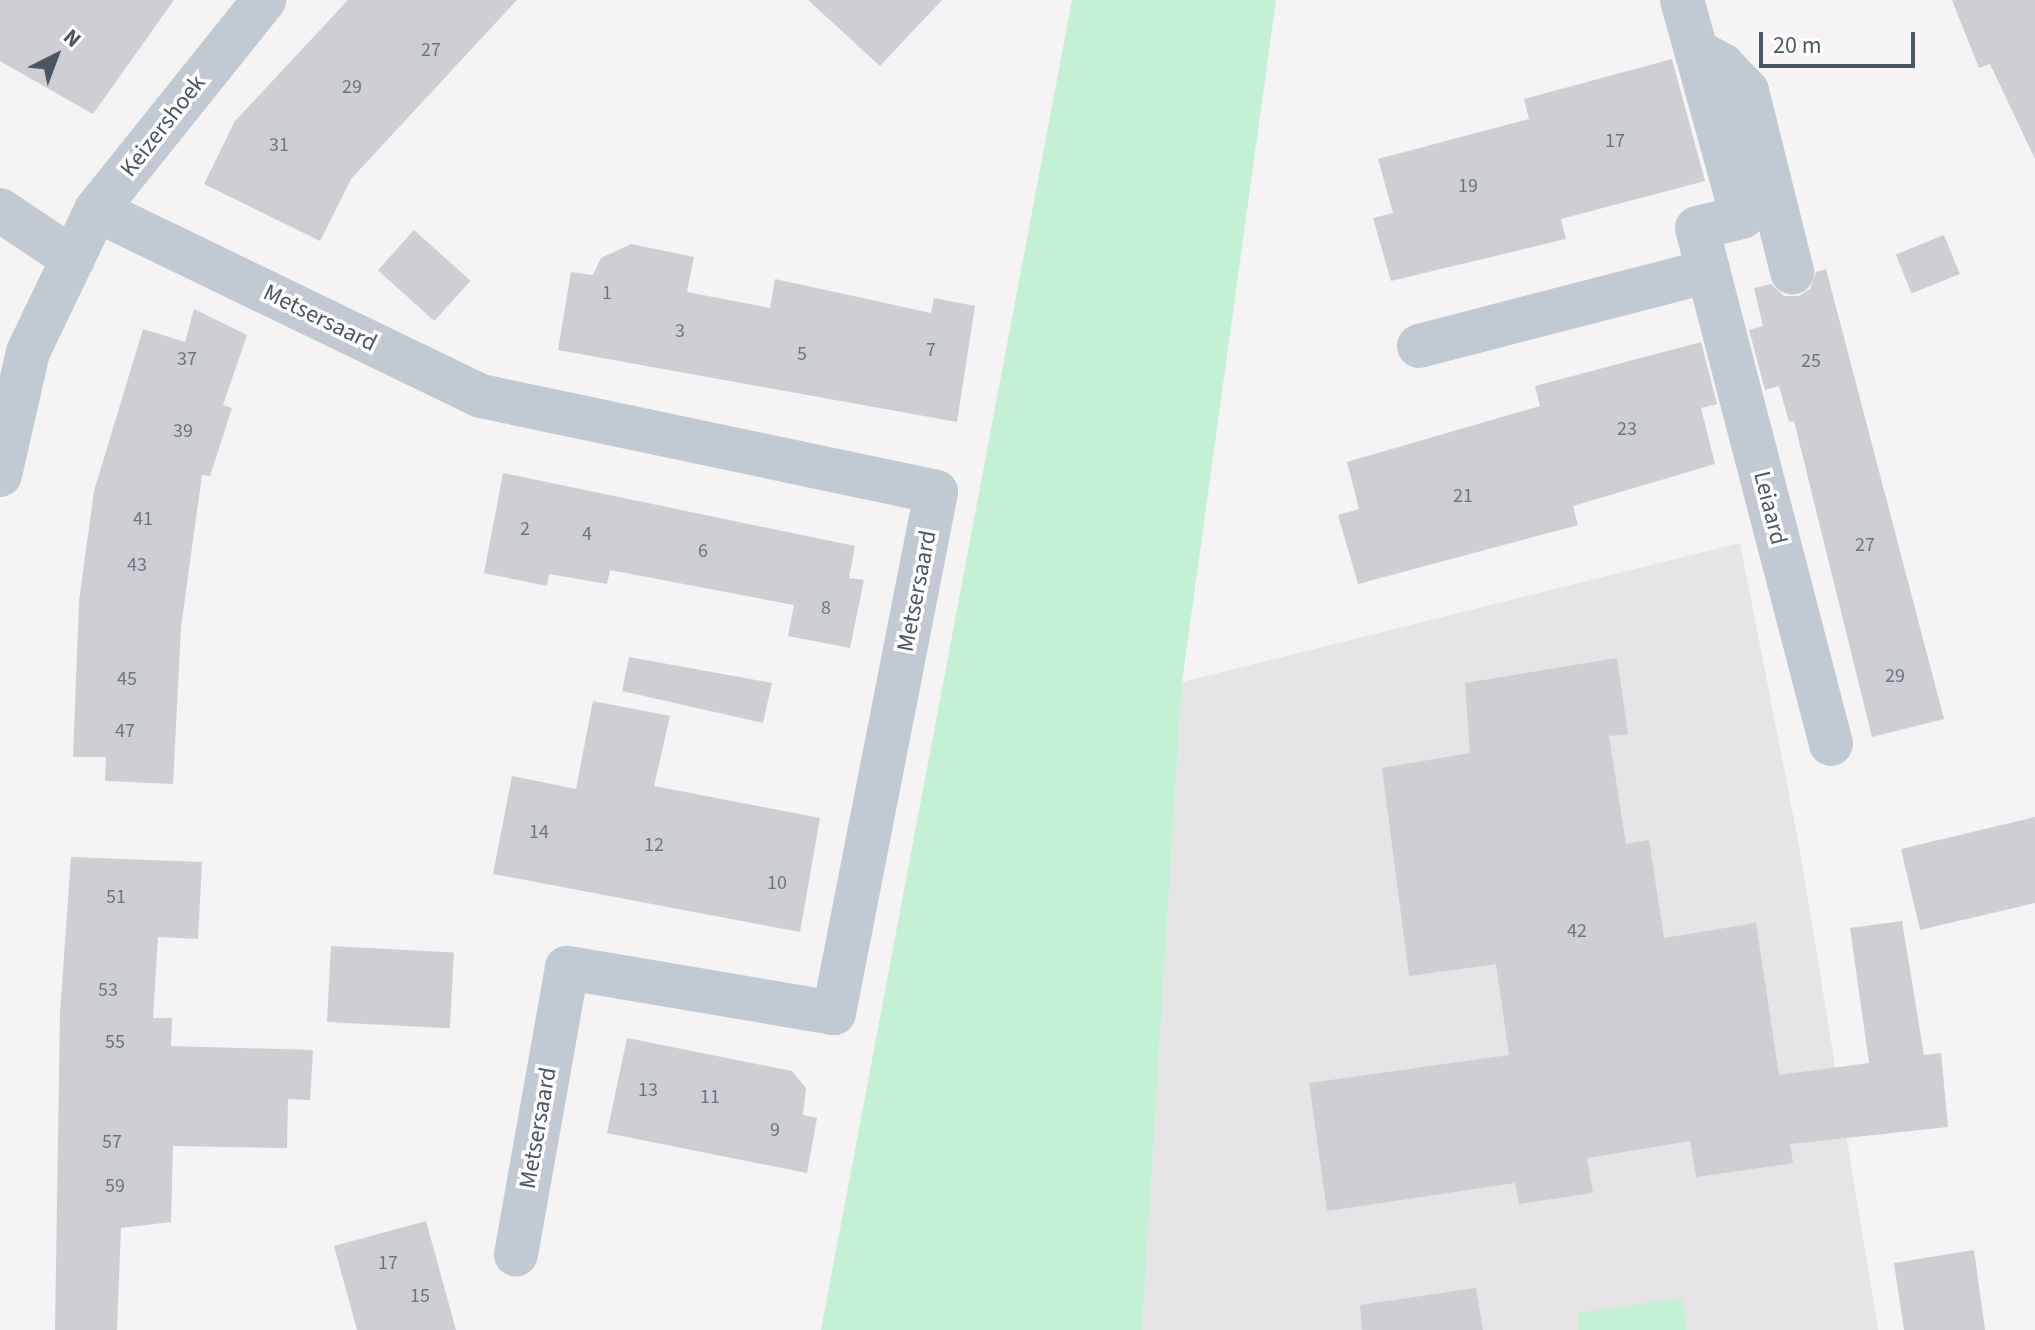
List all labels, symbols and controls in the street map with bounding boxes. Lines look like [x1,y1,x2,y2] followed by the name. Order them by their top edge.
[16,16,96,96] north arrow
[1763,16,1919,66] scale bar
[56,21,88,55] text: N
[1773,28,1822,63] text: 20 m
[421,38,441,62] house number: 27
[114,69,212,183] street label: Keizershoek
[342,75,362,99] house number: 29
[1605,129,1625,153] house number: 17
[269,133,289,157] house number: 31
[1458,174,1478,198] house number: 19
[258,278,382,358] street label: Metsersaard
[602,281,612,305] house number: 1
[675,319,685,343] house number: 3
[926,338,936,362] house number: 7
[797,342,807,366] house number: 5
[177,347,197,371] house number: 37
[1801,349,1821,373] house number: 25
[1617,417,1637,441] house number: 23
[173,419,193,443] house number: 39
[1747,468,1793,548] street label: Leiaard
[1453,484,1473,508] house number: 21
[133,507,153,531] house number: 41
[520,517,530,541] house number: 2
[582,522,592,546] house number: 4
[891,528,943,654] street label: Metsersaard
[1855,533,1875,557] house number: 27
[698,539,708,563] house number: 6
[127,553,147,577] house number: 43
[821,596,831,620] house number: 8
[1885,664,1905,688] house number: 29
[117,667,137,691] house number: 45
[115,719,135,743] house number: 47
[529,820,549,844] house number: 14
[644,833,664,857] house number: 12
[767,871,787,895] house number: 10
[106,885,126,909] house number: 51
[1567,919,1587,943] house number: 42
[98,978,118,1002] house number: 53
[105,1030,125,1054] house number: 55
[513,1065,563,1191] street label: Metsersaard
[638,1078,658,1102] house number: 13
[700,1085,720,1109] house number: 11
[770,1118,780,1142] house number: 9
[102,1130,122,1154] house number: 57
[105,1174,125,1198] house number: 59
[378,1251,398,1275] house number: 17
[410,1284,430,1308] house number: 15

